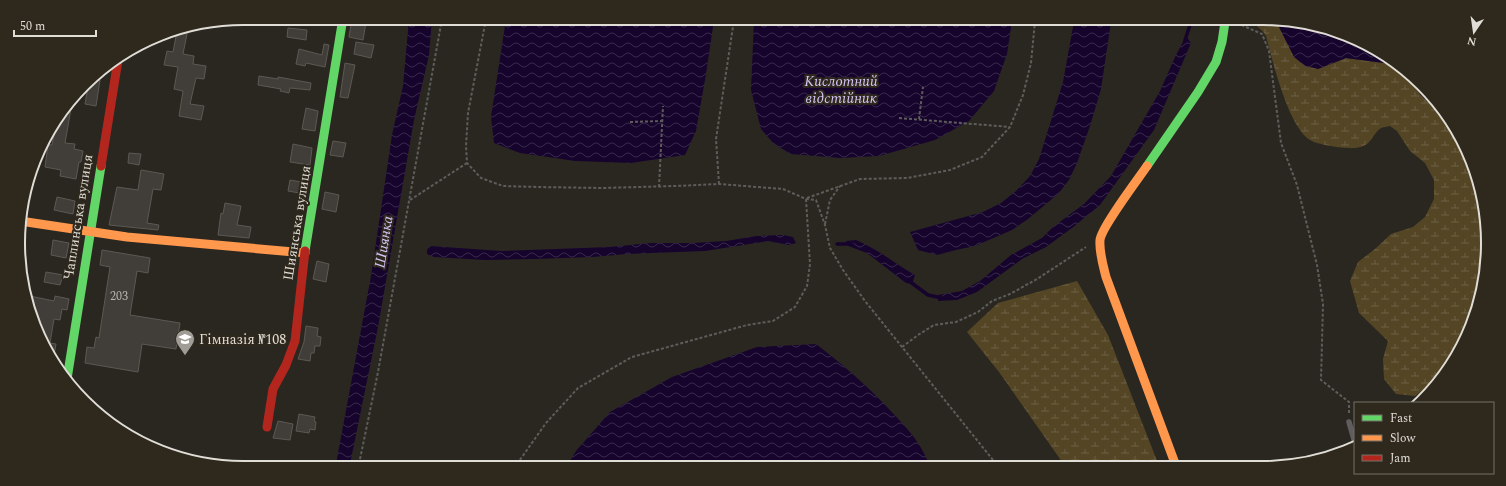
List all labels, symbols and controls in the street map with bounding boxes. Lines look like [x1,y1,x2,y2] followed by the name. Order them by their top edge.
[14,12,96,38] scale bar
[1454,12,1494,52] north arrow
[20,17,45,36] text: 50 m
[1466,32,1478,51] text: N
[804,70,878,110] water label: Кислотний відстійник
[58,153,98,281] street label: Чаплинська вулиця
[278,164,316,282] street label: Шиянська вулиця
[369,214,400,270] water label: Шиянка
[110,287,128,306] house number: 203
[174,328,196,356] school or university icon: Гімназія №108
[199,329,286,350] place label: Гімназія №108
[1354,402,1494,474] legend
[1390,409,1412,428] text: Fast
[1390,429,1416,448] text: Slow
[1390,449,1411,468] text: Jam

